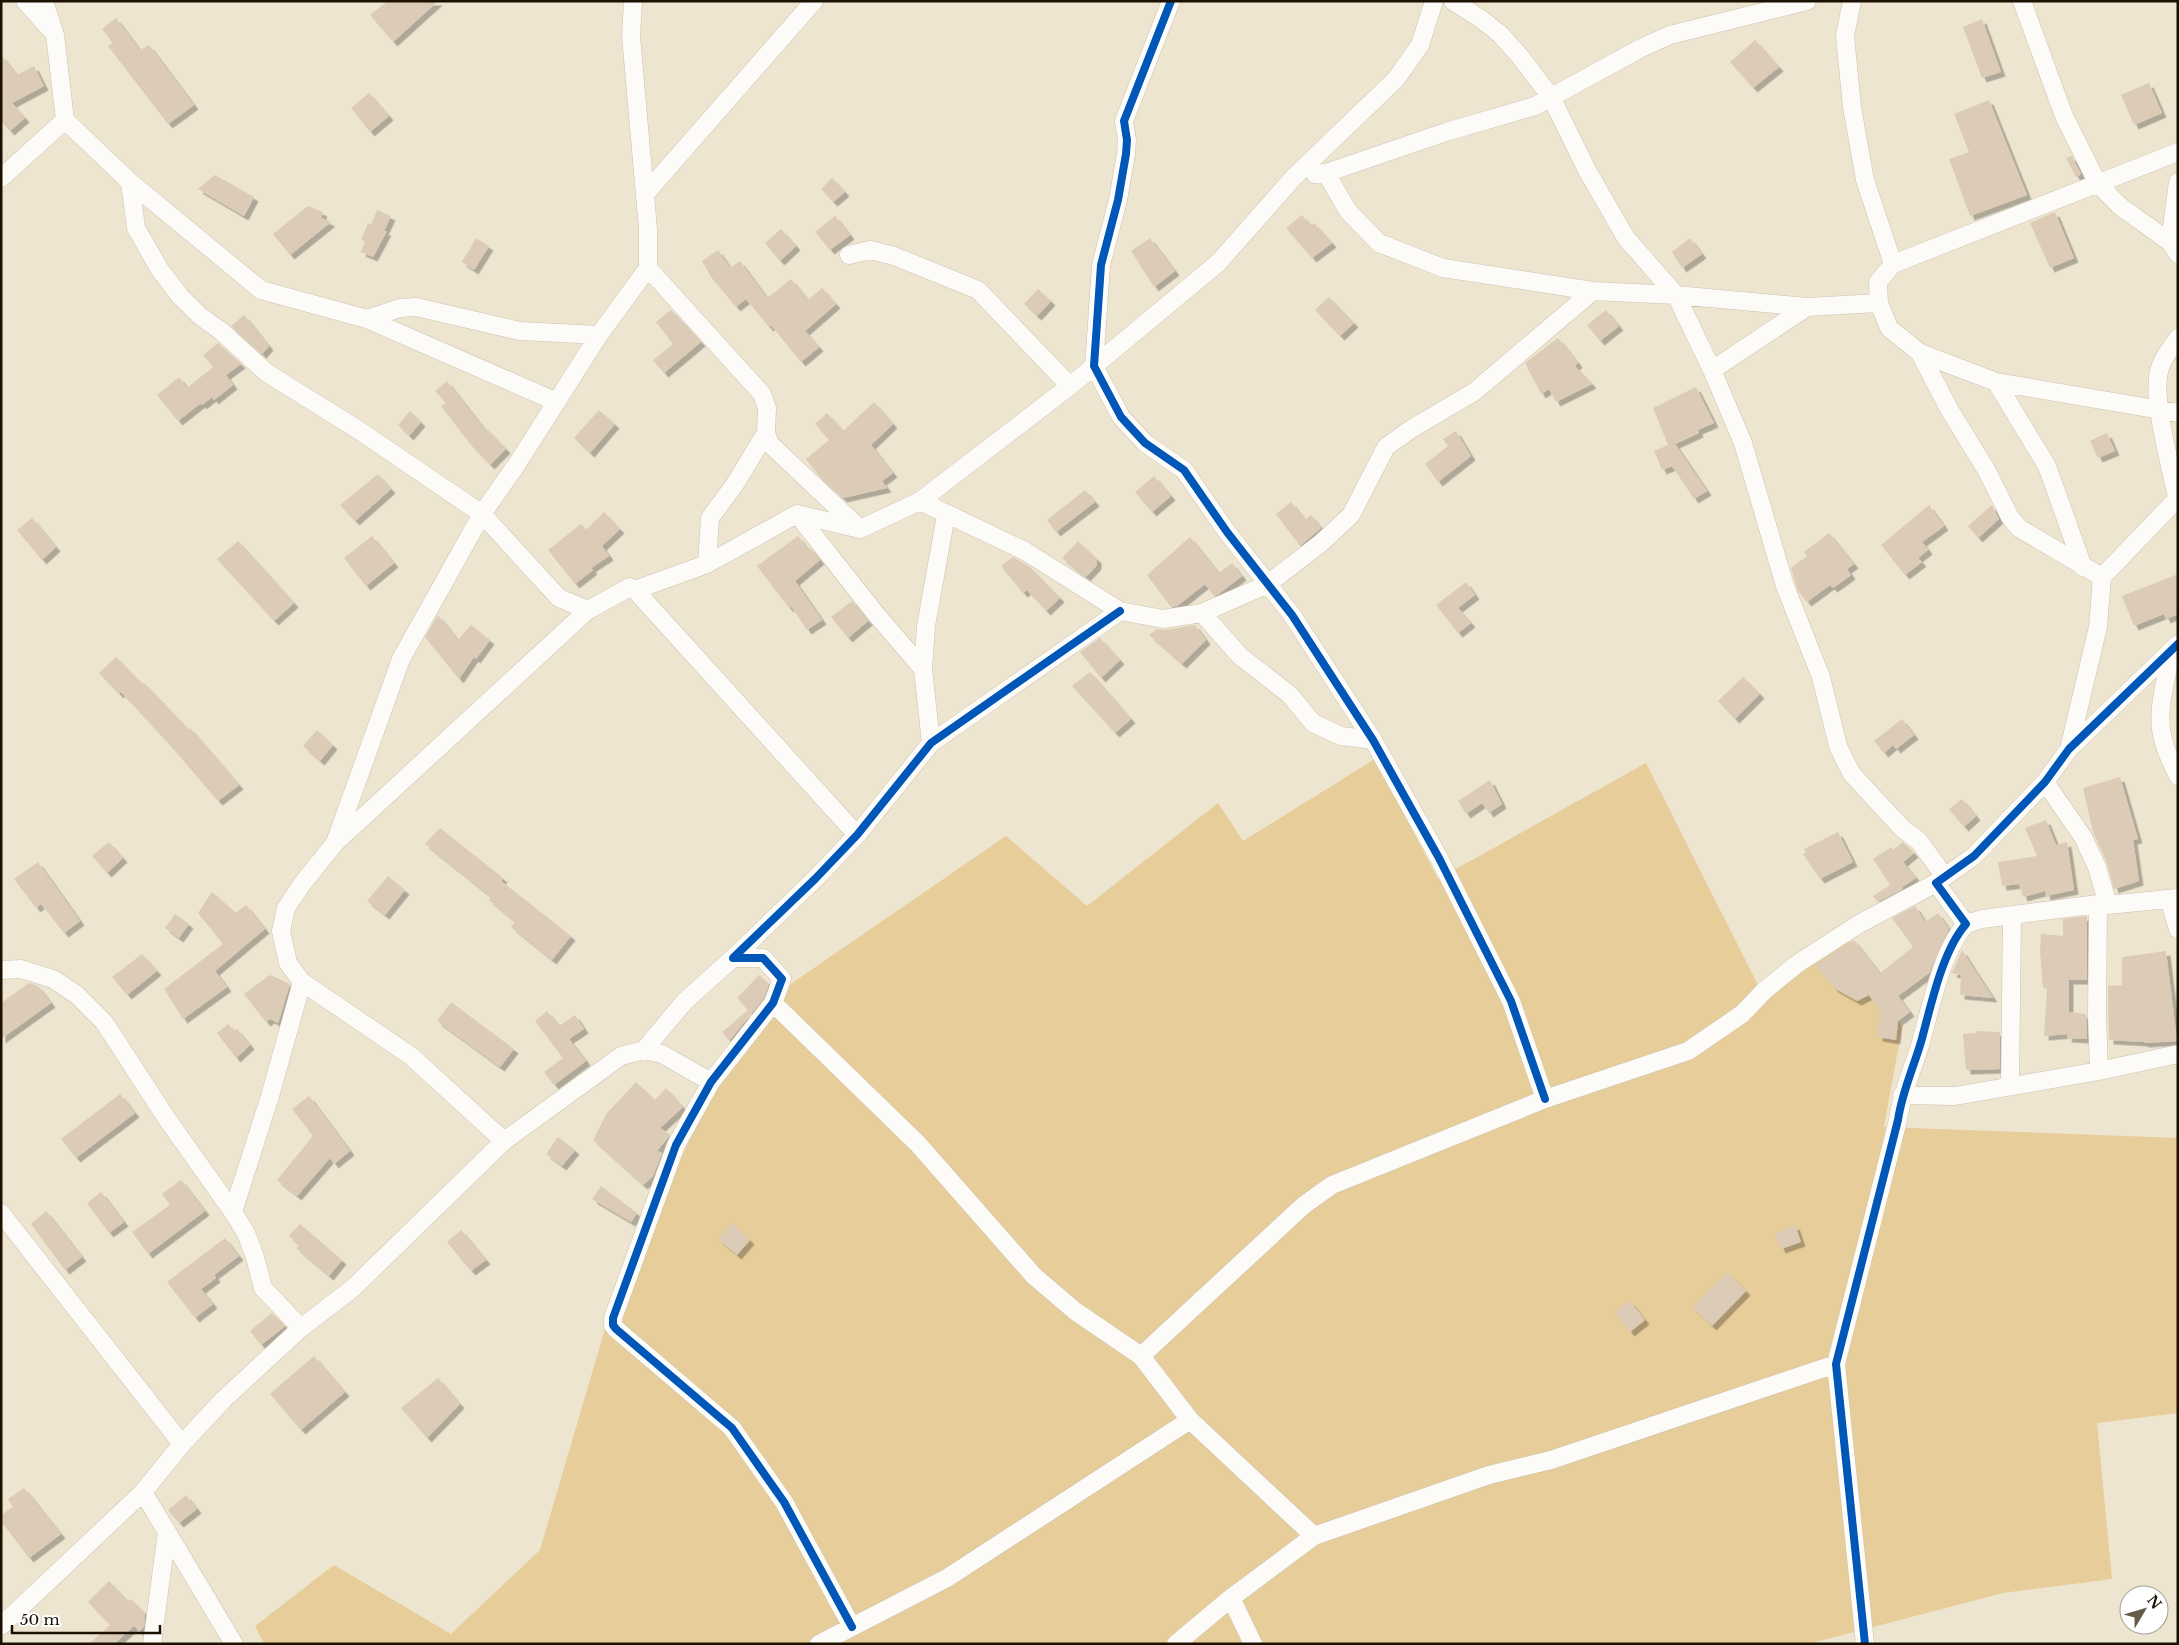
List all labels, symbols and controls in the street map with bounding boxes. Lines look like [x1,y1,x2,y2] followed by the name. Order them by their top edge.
[2119,1585,2169,1635] north arrow
[2143,1591,2165,1613] text: N
[12,1602,160,1634] scale bar
[20,1610,60,1629] text: 50 m

